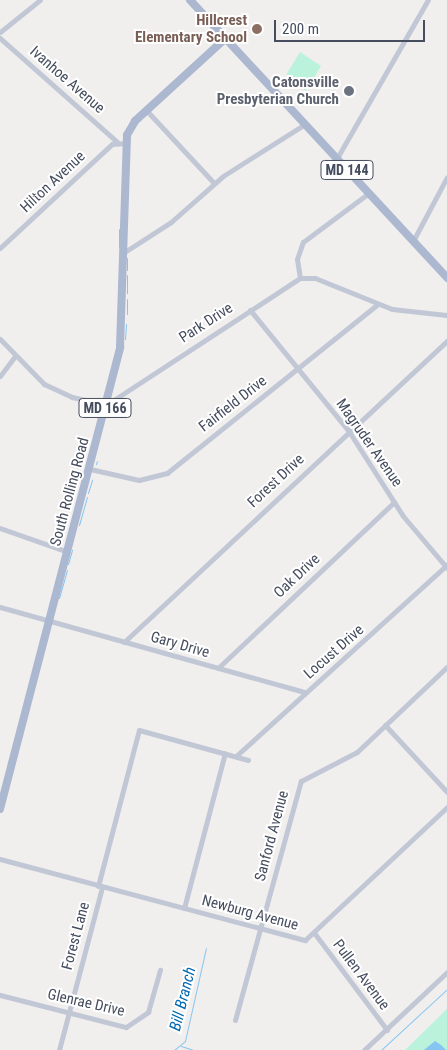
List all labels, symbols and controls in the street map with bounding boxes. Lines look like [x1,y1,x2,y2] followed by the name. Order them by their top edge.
[277,10,428,42] scale bar
[135,11,247,46] place label: Hillcrest Elementary School
[282,20,319,38] text: 200 m
[251,23,263,35] marker: Hillcrest Elementary School
[26,43,108,117] street label: Ivanhoe Avenue
[217,73,339,108] place label: Catonsville Presbyterian Church
[343,85,355,97] marker: Catonsville Presbyterian Church
[17,147,89,217] street label: Hilton Avenue
[320,158,374,182] road number: MD 144
[176,299,236,347] street label: Park Drive
[196,372,270,436] street label: Fairfield Drive
[332,395,406,491] street label: Magruder Avenue
[78,396,132,419] road number: MD 166
[47,436,93,548] street label: South Rolling Road
[244,450,308,512] street label: Forest Drive
[270,550,324,602] street label: Oak Drive
[300,621,368,683] street label: Locust Drive
[149,628,211,662] street label: Gary Drive
[251,789,293,883] street label: Sanford Avenue
[200,891,300,935] street label: Newburg Avenue
[58,900,94,972] street label: Forest Lane
[329,936,393,1014] street label: Pullen Avenue
[166,965,200,1033] water label: Bill Branch
[46,985,126,1021] street label: Glenrae Drive

